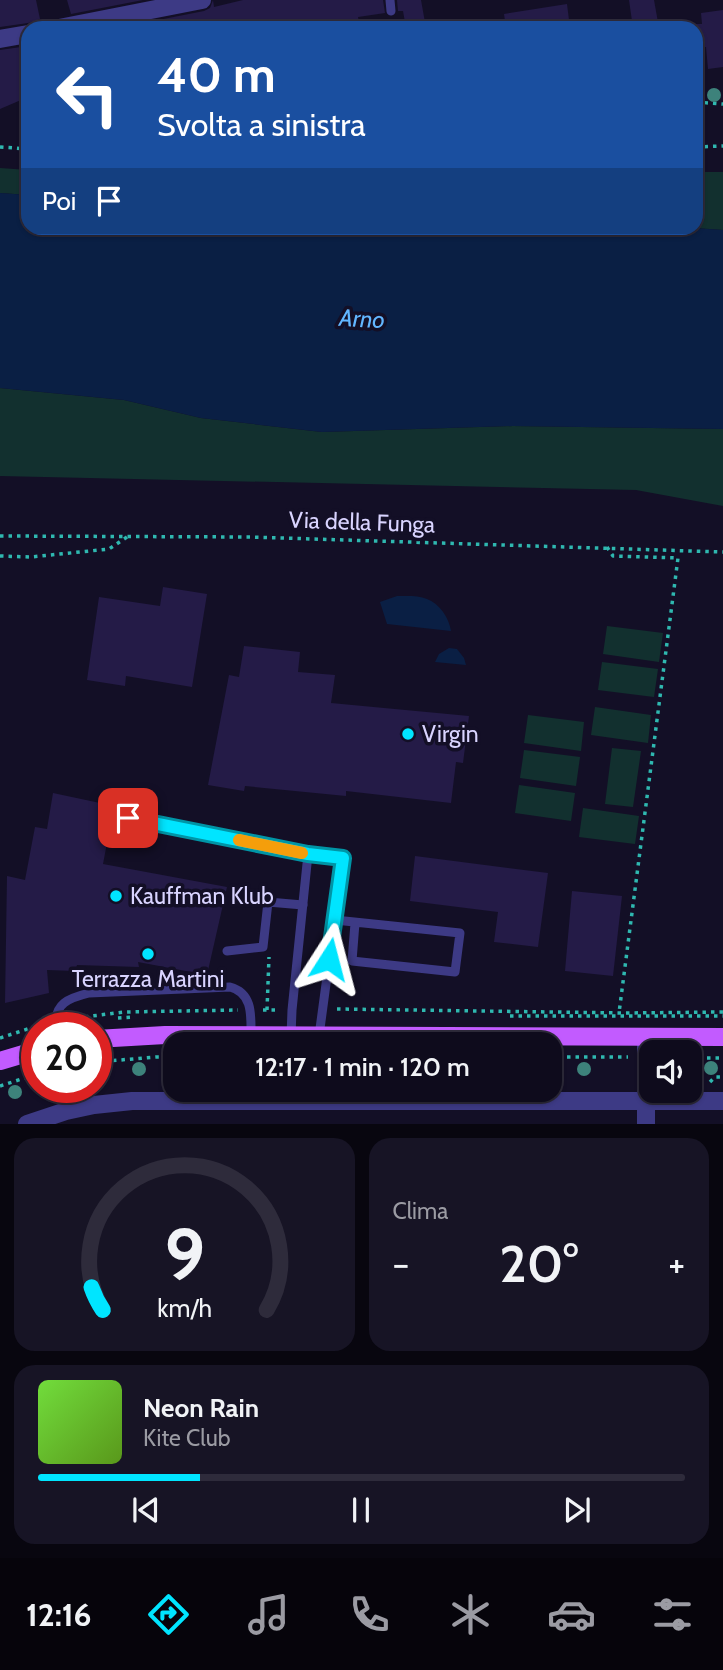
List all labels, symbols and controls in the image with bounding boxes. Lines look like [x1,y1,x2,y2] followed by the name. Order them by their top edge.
[157,45,276,104] text: 40 m
[42,49,133,140] icon: left
[157,105,366,144] text: Svolta a sinistra
[90,182,128,220] icon: arrive
[42,185,76,217] text: Poi
[337,303,386,334] water label: Arno
[288,505,436,539] street label: Via della Funga
[422,720,479,748] place label: Virgin
[400,726,416,742] marker: Virgin
[98,788,158,848] pin
[109,799,147,837] icon: arrive
[130,882,274,910] place label: Kauffman Klub
[108,888,124,904] marker: Kauffman Klub
[292,922,366,996] position arrow
[140,946,156,962] marker: Terrazza Martini
[72,965,224,993] place label: Terrazza Martini
[21,1012,112,1103] speed limit sign: 20
[639,1040,702,1103] map controls
[639,1040,702,1103] button: sound
[255,1051,470,1083] text: 12:17 · 1 min · 120 m
[393,1197,448,1225] text: Clima
[164,1211,205,1299] text: 9
[499,1232,578,1295] text: 20°
[393,1240,409,1287] text: −
[668,1240,685,1287] text: +
[157,1293,212,1323] text: km/h
[143,1392,259,1424] text: Neon Rain
[143,1424,230,1452] text: Kite Club
[127,1491,165,1529] icon: previous
[342,1491,380,1529] icon: pause
[558,1491,596,1529] icon: next
[144,1590,193,1639] icon: directions
[244,1590,293,1639] icon: music
[345,1590,394,1639] icon: phone
[446,1590,495,1639] icon: climate
[547,1590,596,1639] icon: car
[648,1590,697,1639] icon: filters
[26,1595,92,1634] text: 12:16

